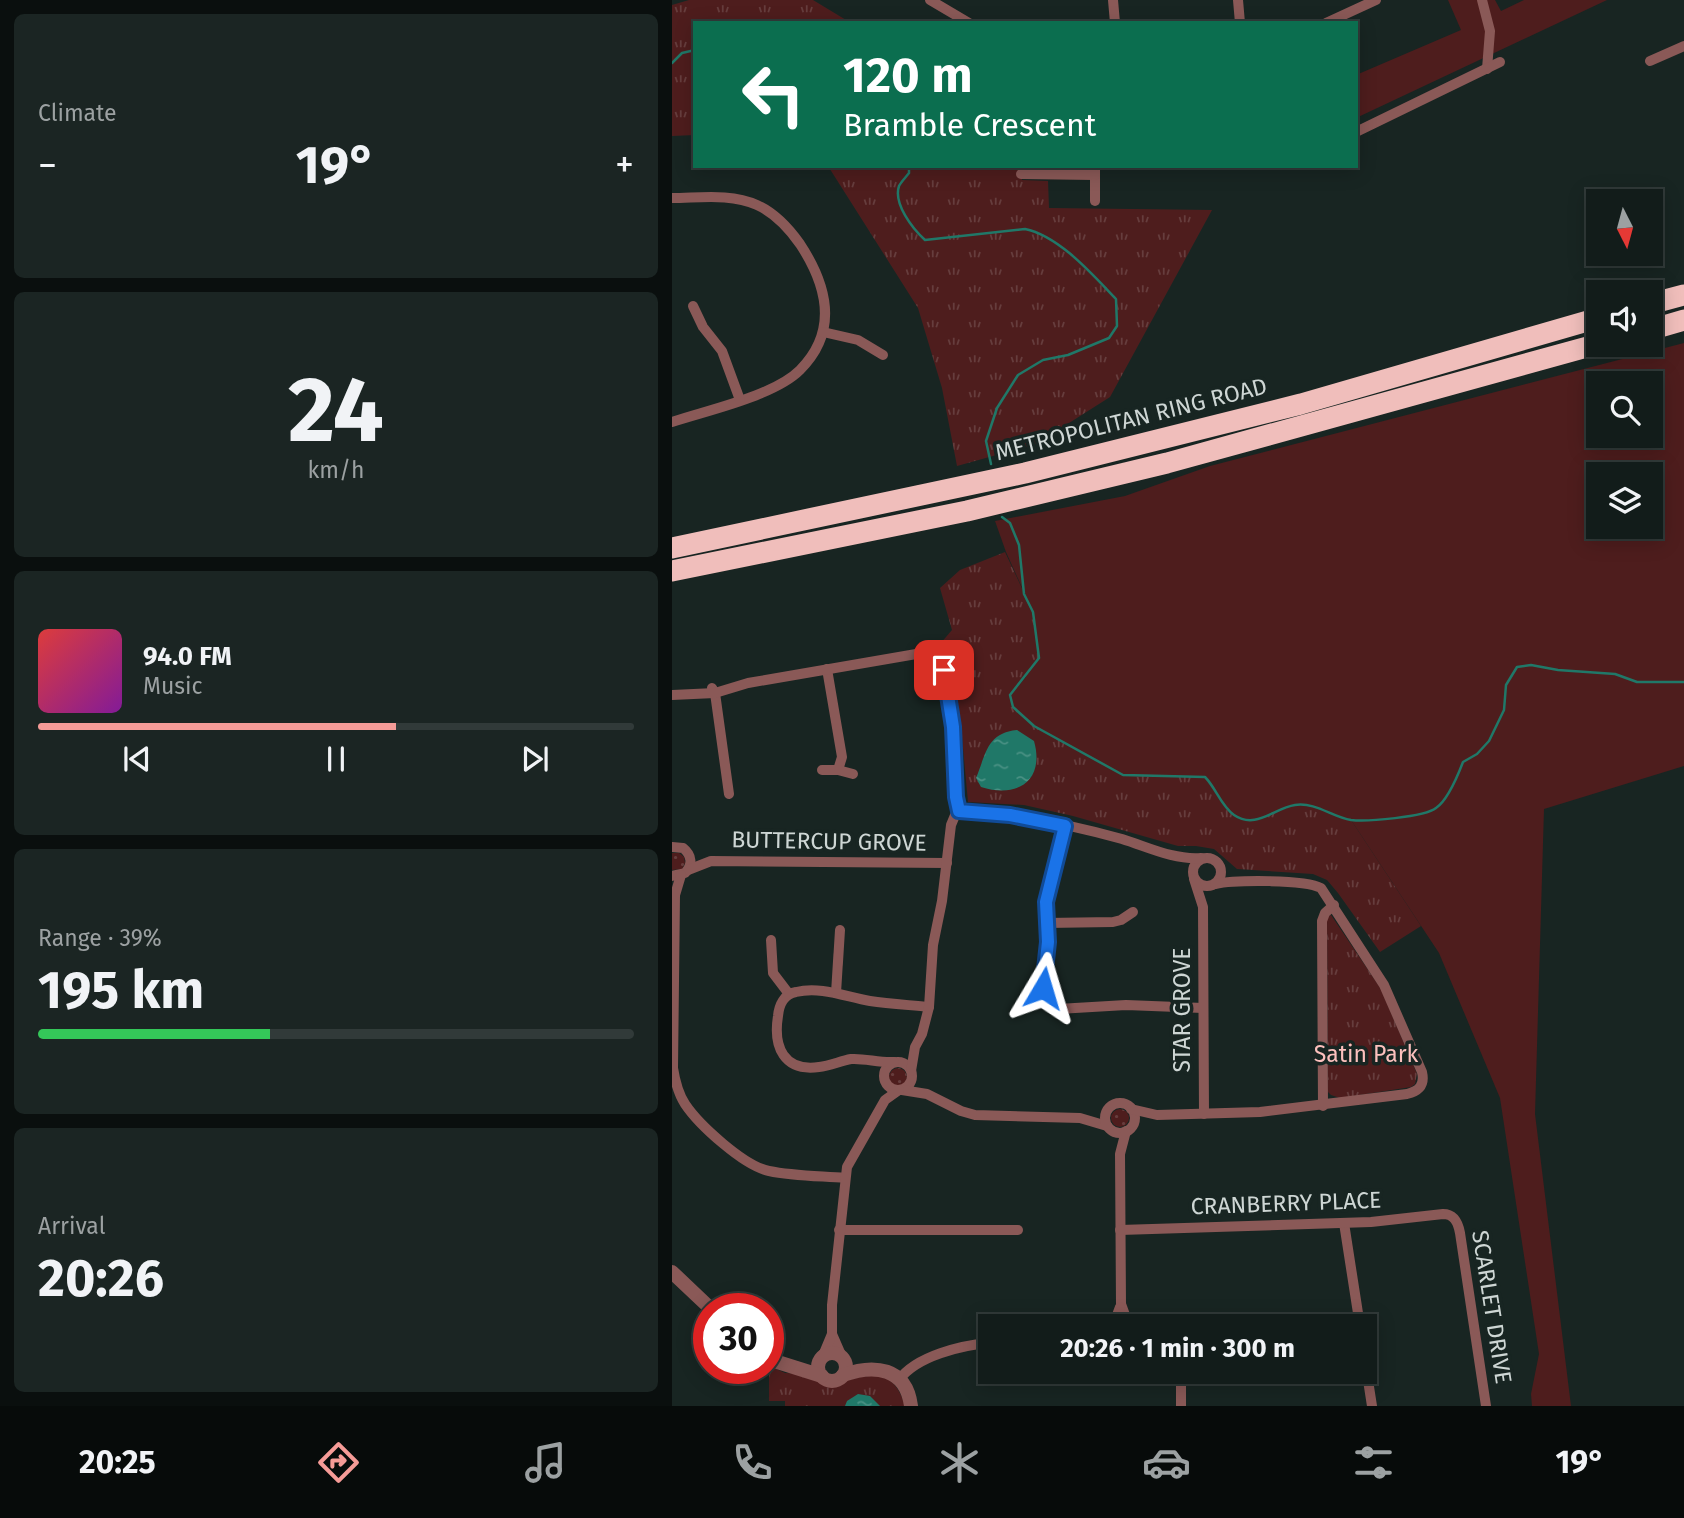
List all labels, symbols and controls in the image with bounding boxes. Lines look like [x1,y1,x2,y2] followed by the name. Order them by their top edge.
[843,46,973,105] text: 120 m
[728,49,819,140] icon: left
[38,99,117,127] text: Climate
[843,106,1096,144] text: Bramble Crescent
[296,134,376,197] text: 19°
[38,142,57,188] text: −
[615,142,634,188] text: +
[1586,189,1662,266] north arrow
[1586,189,1663,539] map controls
[1586,280,1663,357] button: sound
[288,356,384,465] text: 24
[1586,371,1663,448] button: search
[992,372,1270,466] street label: METROPOLITAN RING ROAD
[308,456,364,484] text: km/h
[1586,462,1663,539] button: layers
[914,640,974,700] pin
[143,641,232,672] text: 94.0 FM
[925,651,963,689] icon: arrive
[143,672,203,700] text: Music
[118,740,156,778] icon: previous
[317,740,355,778] icon: pause
[516,740,554,778] icon: next
[731,825,927,857] street label: BUTTERCUP GROVE
[38,924,162,952] text: Range · 39%
[1168,947,1196,1073] street label: STAR GROVE
[1006,951,1080,1025] position arrow
[38,959,204,1022] text: 195 km
[1314,1040,1419,1068] park label: Satin Park
[1190,1186,1382,1220] street label: CRANBERRY PLACE
[38,1212,105,1240] text: Arrival
[1466,1228,1518,1386] street label: SCARLET DRIVE
[38,1247,164,1310] text: 20:26
[693,1293,784,1384] speed limit sign: 30
[1060,1333,1295,1364] text: 20:26 · 1 min · 300 m
[314,1438,363,1487] icon: directions
[521,1438,570,1487] icon: music
[728,1438,777,1487] icon: phone
[935,1438,984,1487] icon: climate
[1142,1438,1191,1487] icon: car
[1349,1438,1398,1487] icon: filters
[79,1443,156,1481] text: 20:25
[1556,1443,1605,1481] text: 19°

